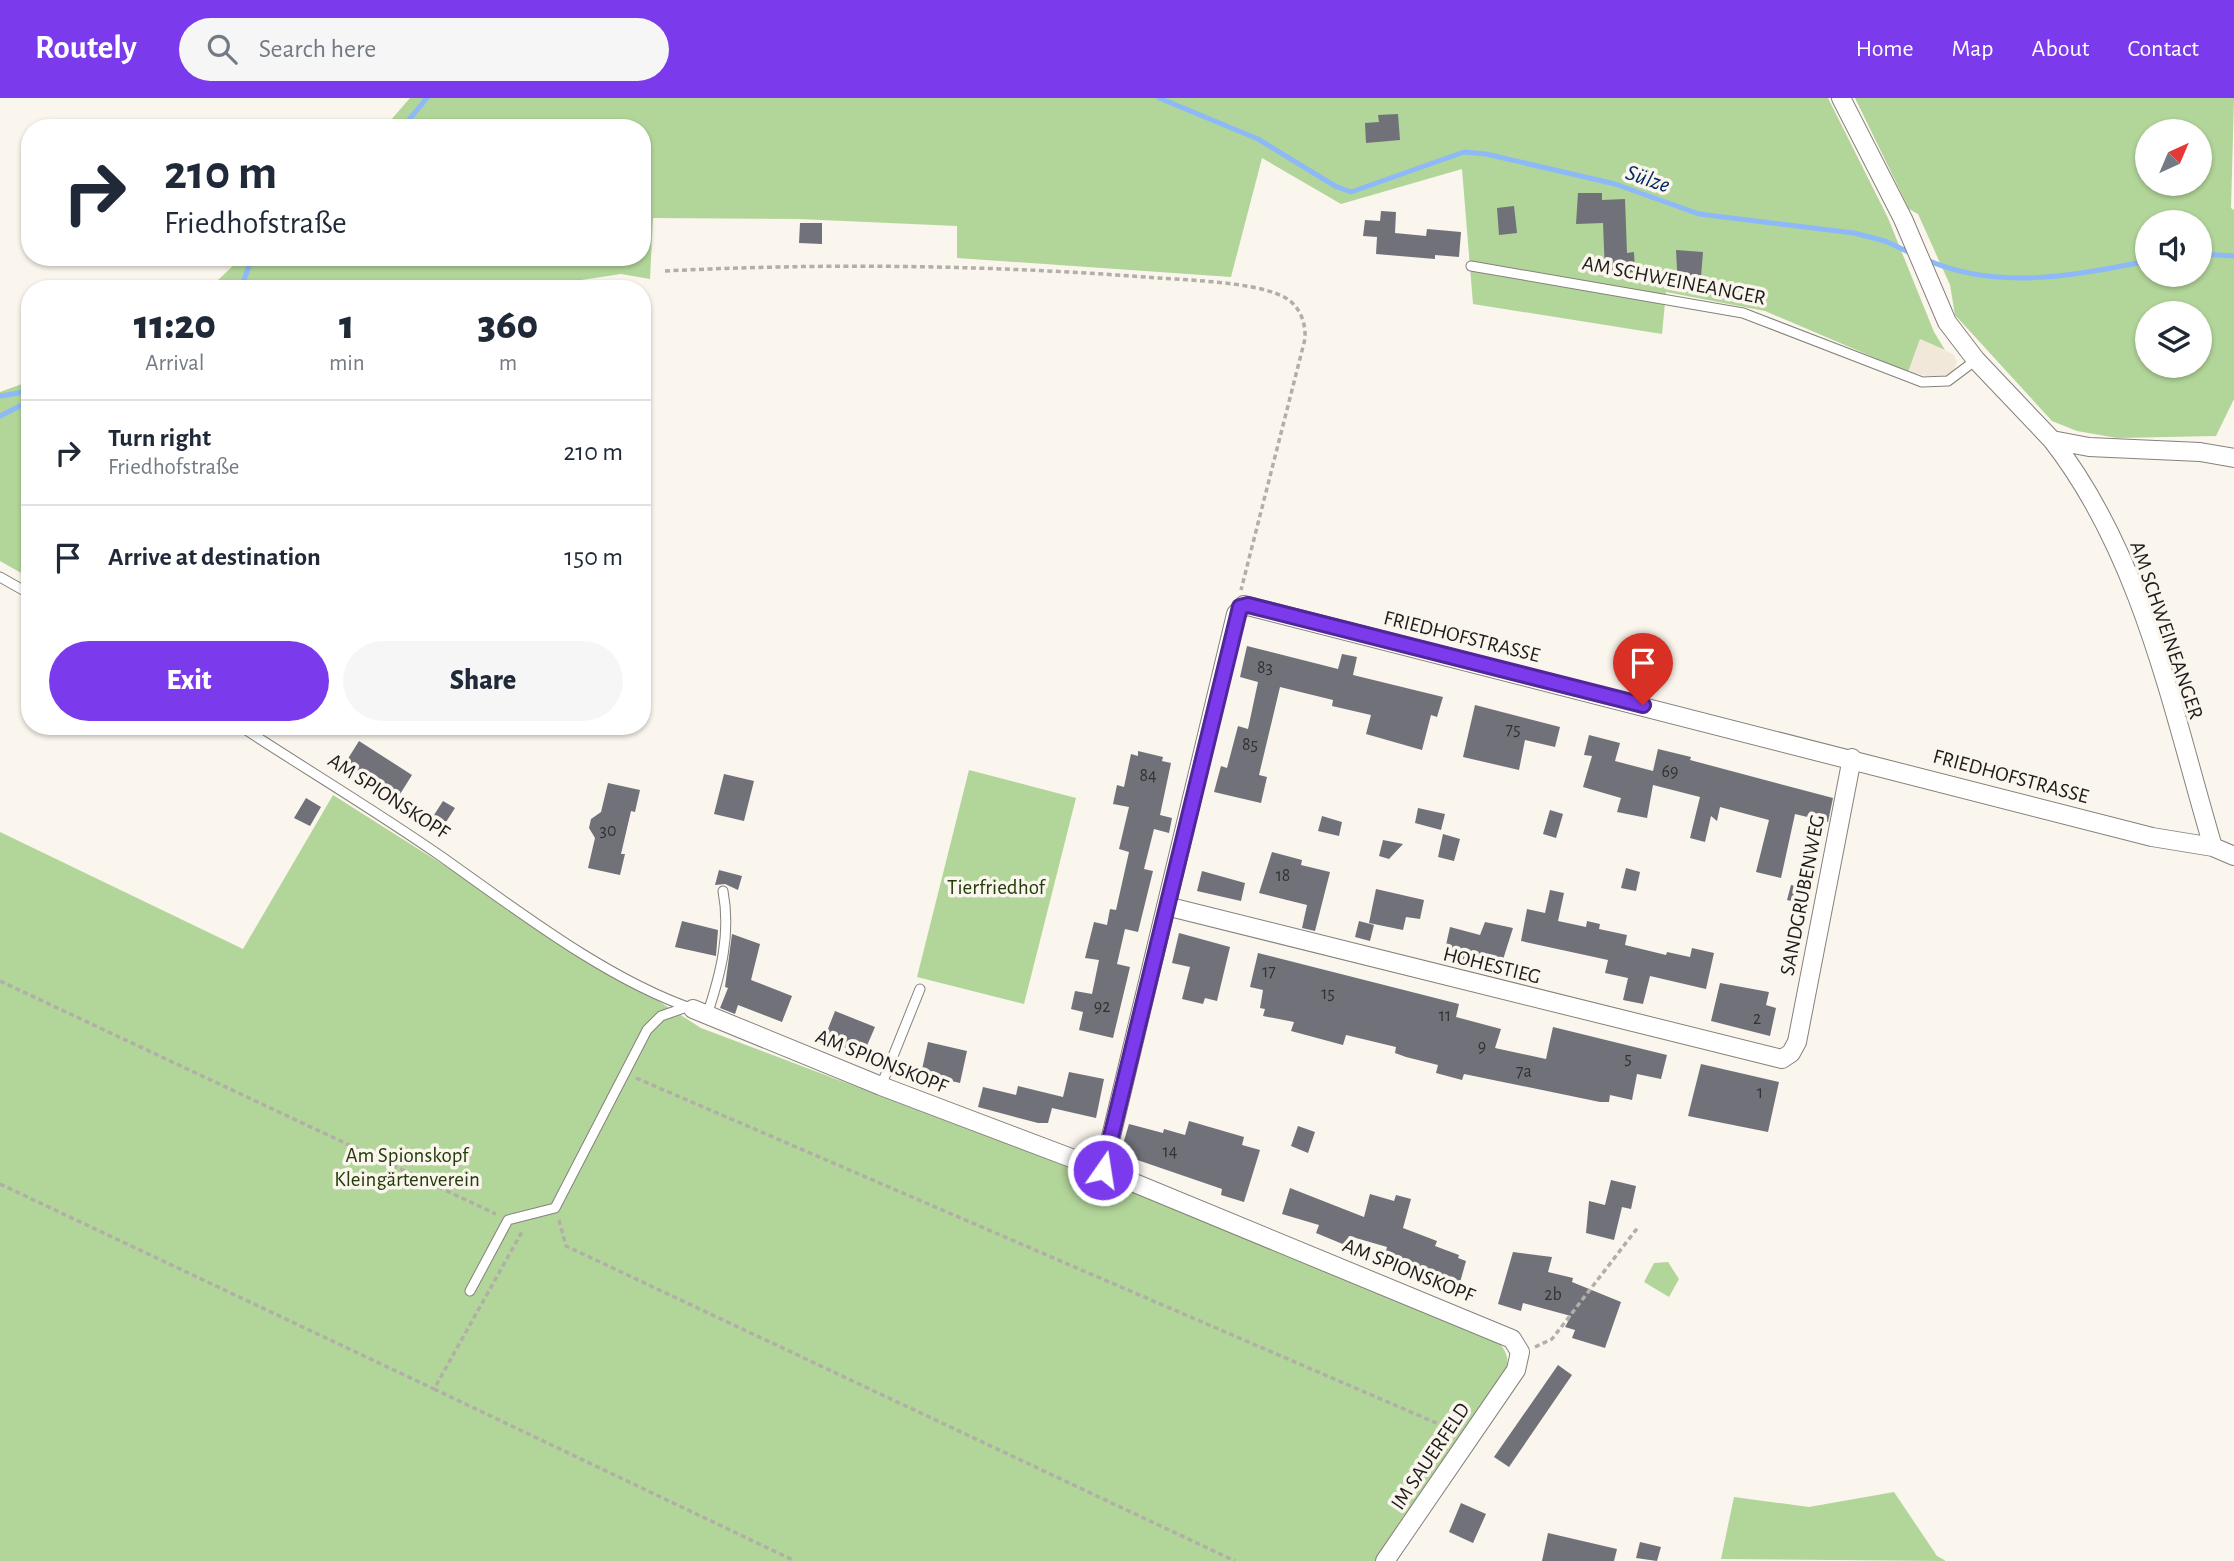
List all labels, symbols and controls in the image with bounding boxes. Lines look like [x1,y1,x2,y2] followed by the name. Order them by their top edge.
[179,18,669,81] search box
[203,30,241,68] icon: search
[35,32,137,65] text: Routely
[259,36,376,62] text: Search here
[1856,37,1914,61] text: Home
[1952,37,1994,61] text: Map
[2032,37,2089,61] text: About
[2127,37,2199,61] text: Contact
[2135,119,2212,196] north arrow
[2135,119,2212,378] map controls
[49,147,140,238] icon: right
[164,149,277,198] text: 210 m
[1623,161,1673,198] water label: Sülze
[164,207,347,239] text: Friedhofstraße
[2135,210,2212,287] button: sound
[1580,252,1767,309] street label: AM SCHWEINEANGER
[2135,301,2212,378] button: layers
[134,304,216,346] text: 11:20
[339,304,355,346] text: 1
[477,304,538,346] text: 360
[145,352,205,375] text: Arrival
[329,352,365,375] text: min
[499,352,517,375] text: m
[108,425,211,451] text: Turn right
[49,434,87,472] icon: right
[563,439,623,465] text: 210 m
[108,456,239,479] text: Friedhofstraße
[49,539,87,577] icon: arrive
[2126,539,2207,722] street label: AM SCHWEINEANGER
[108,544,321,570] text: Arrive at destination
[564,544,623,570] text: 150 m
[1382,607,1542,666] street label: FRIEDHOFSTRASSE
[1613,633,1673,705] pin
[49,641,329,721] button: Exit
[343,641,623,721] button: Share
[1624,644,1662,682] icon: arrive
[1257,659,1273,677] house number: 83
[1505,721,1521,739] house number: 75
[1242,736,1258,754] house number: 85
[1931,746,2091,807] street label: FRIEDHOFSTRASSE
[324,749,454,844] street label: AM SPIONSKOPF
[1662,763,1678,781] house number: 69
[1139,767,1157,785] house number: 84
[1777,813,1828,977] street label: SANDGRUBENWEG
[600,822,616,840] house number: 30
[1276,867,1290,885] house number: 18
[947,877,1047,898] park label: Tierfriedhof
[1441,943,1543,988] street label: HOHESTIEG
[1262,963,1276,981] house number: 17
[1321,985,1335,1003] house number: 15
[1094,998,1110,1016] house number: 92
[1439,1007,1451,1025] house number: 11
[1753,1010,1761,1028] house number: 2
[813,1025,952,1098] street label: AM SPIONSKOPF
[1478,1038,1486,1056] house number: 9
[1624,1050,1632,1068] house number: 5
[1516,1063,1532,1081] house number: 7a
[1757,1084,1763,1102] house number: 1
[1066,1133,1140,1207] position arrow
[1163,1143,1178,1161] house number: 14
[334,1145,480,1190] park label: Am Spionskopf Kleingärtenverein
[1340,1234,1479,1307] street label: AM SPIONSKOPF
[1544,1286,1562,1304] house number: 2b
[1387,1399,1474,1513] street label: IM SAUERFELD

